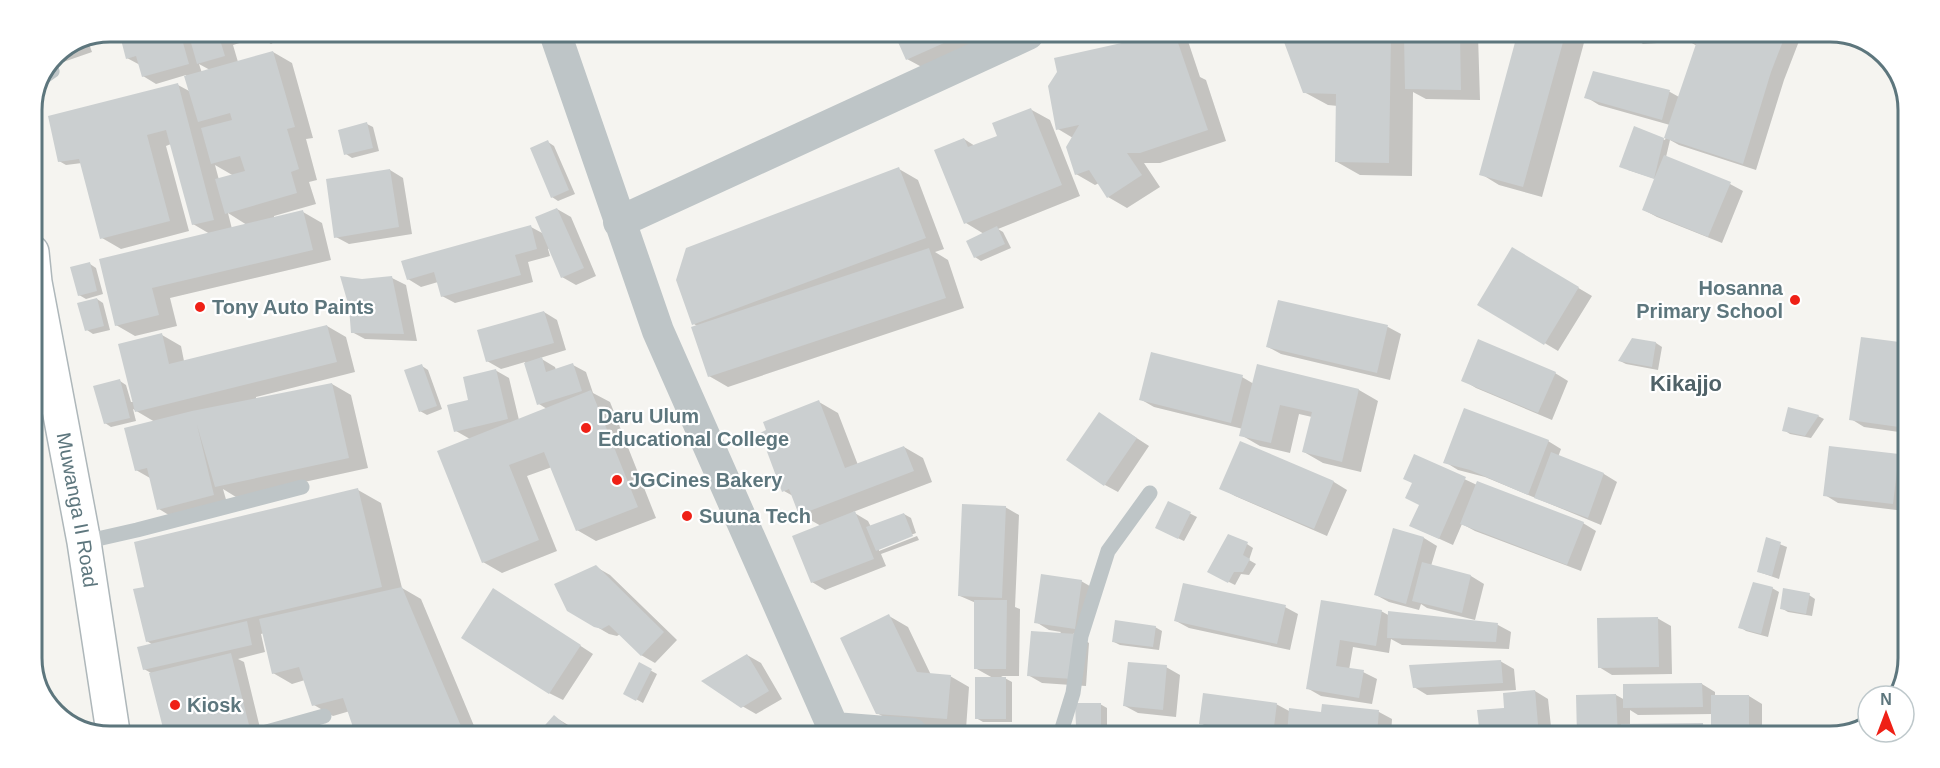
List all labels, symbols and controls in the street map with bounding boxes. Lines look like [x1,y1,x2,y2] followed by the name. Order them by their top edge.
[1636,277,1784,322] place label: Hosanna Primary School
[1788,293,1802,307] marker: Hosanna Primary School
[212,296,374,318] place label: Tony Auto Paints
[193,300,207,314] marker: Tony Auto Paints
[1650,371,1722,396] district label: Kikajjo
[598,405,789,450] place label: Daru Ulum Educational College
[579,421,593,435] marker: Daru Ulum Educational College
[53,431,102,589] street label: Muwanga II Road
[629,469,783,491] place label: JGCines Bakery
[610,473,624,487] marker: JGCines Bakery
[699,505,811,527] place label: Suuna Tech
[680,509,694,523] marker: Suuna Tech
[1856,684,1916,744] north arrow
[1880,691,1892,708] text: N
[187,694,242,716] place label: Kiosk
[168,698,182,712] marker: Kiosk

